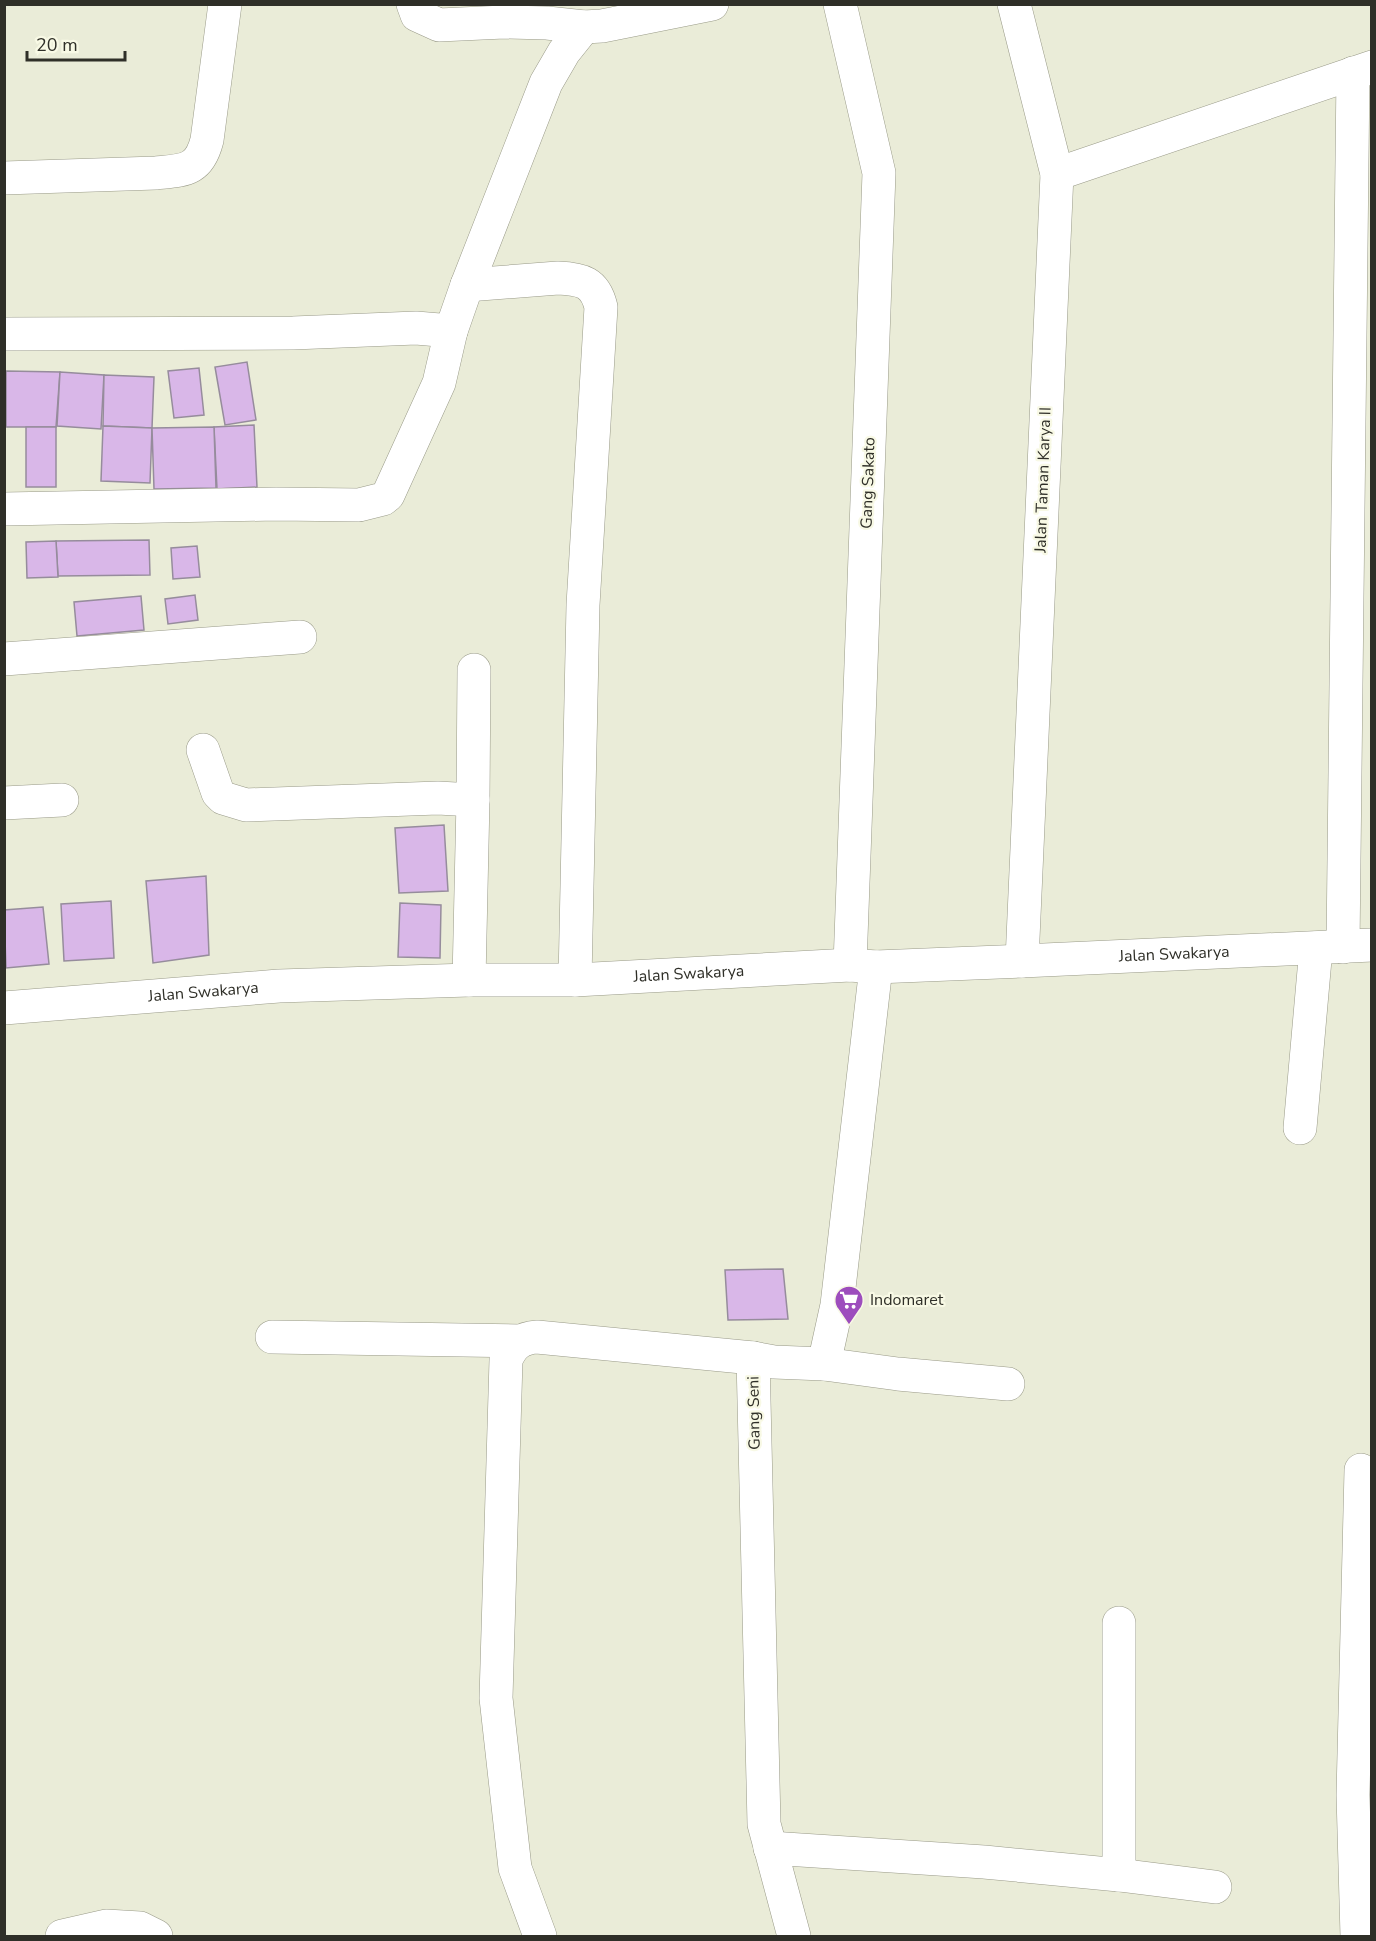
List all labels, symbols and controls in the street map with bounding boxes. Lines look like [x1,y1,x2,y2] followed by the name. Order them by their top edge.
[27,24,124,62] scale bar
[36,33,78,57] text: 20 m
[1029,407,1057,554] street label: Jalan Taman Karya II
[855,437,881,529] street label: Gang Sakato
[1117,941,1230,968] street label: Jalan Swakarya
[632,960,745,988] street label: Jalan Swakarya
[146,977,259,1008] street label: Jalan Swakarya
[833,1284,865,1326] supermarket icon: Indomaret
[870,1289,944,1311] place label: Indomaret
[742,1376,766,1450] street label: Gang Seni

